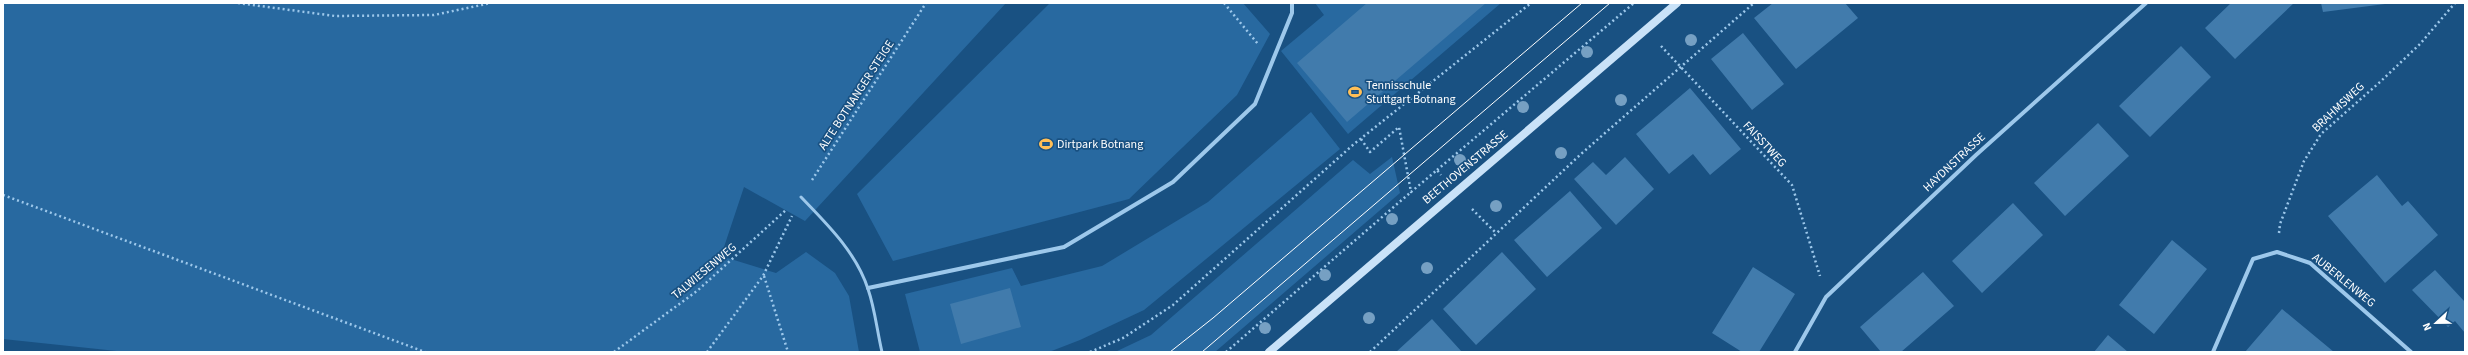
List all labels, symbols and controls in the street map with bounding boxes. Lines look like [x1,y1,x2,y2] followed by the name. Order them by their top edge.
[814,37,898,154] street label: ALTE BOTNANGER STEIGE
[1366,77,1456,108] place label: Tennisschule Stuttgart Botnang
[2308,78,2368,136] street label: BRAHMSWEG
[1347,84,1363,100] sports icon: Tennisschule Stuttgart Botnang
[1739,118,1790,171] street label: FAISSTWEG
[1419,126,1512,208] street label: BEETHOVENSTRASSE
[1919,129,1989,196] street label: HAYDNSTRASSE
[1038,136,1054,152] sports icon: Dirtpark Botnang
[1057,136,1143,153] place label: Dirtpark Botnang
[668,239,741,304] street label: TALWIESENWEG
[2308,249,2379,311] street label: AUBERLENWEG
[2416,303,2456,343] north arrow
[2419,320,2436,333] text: N

